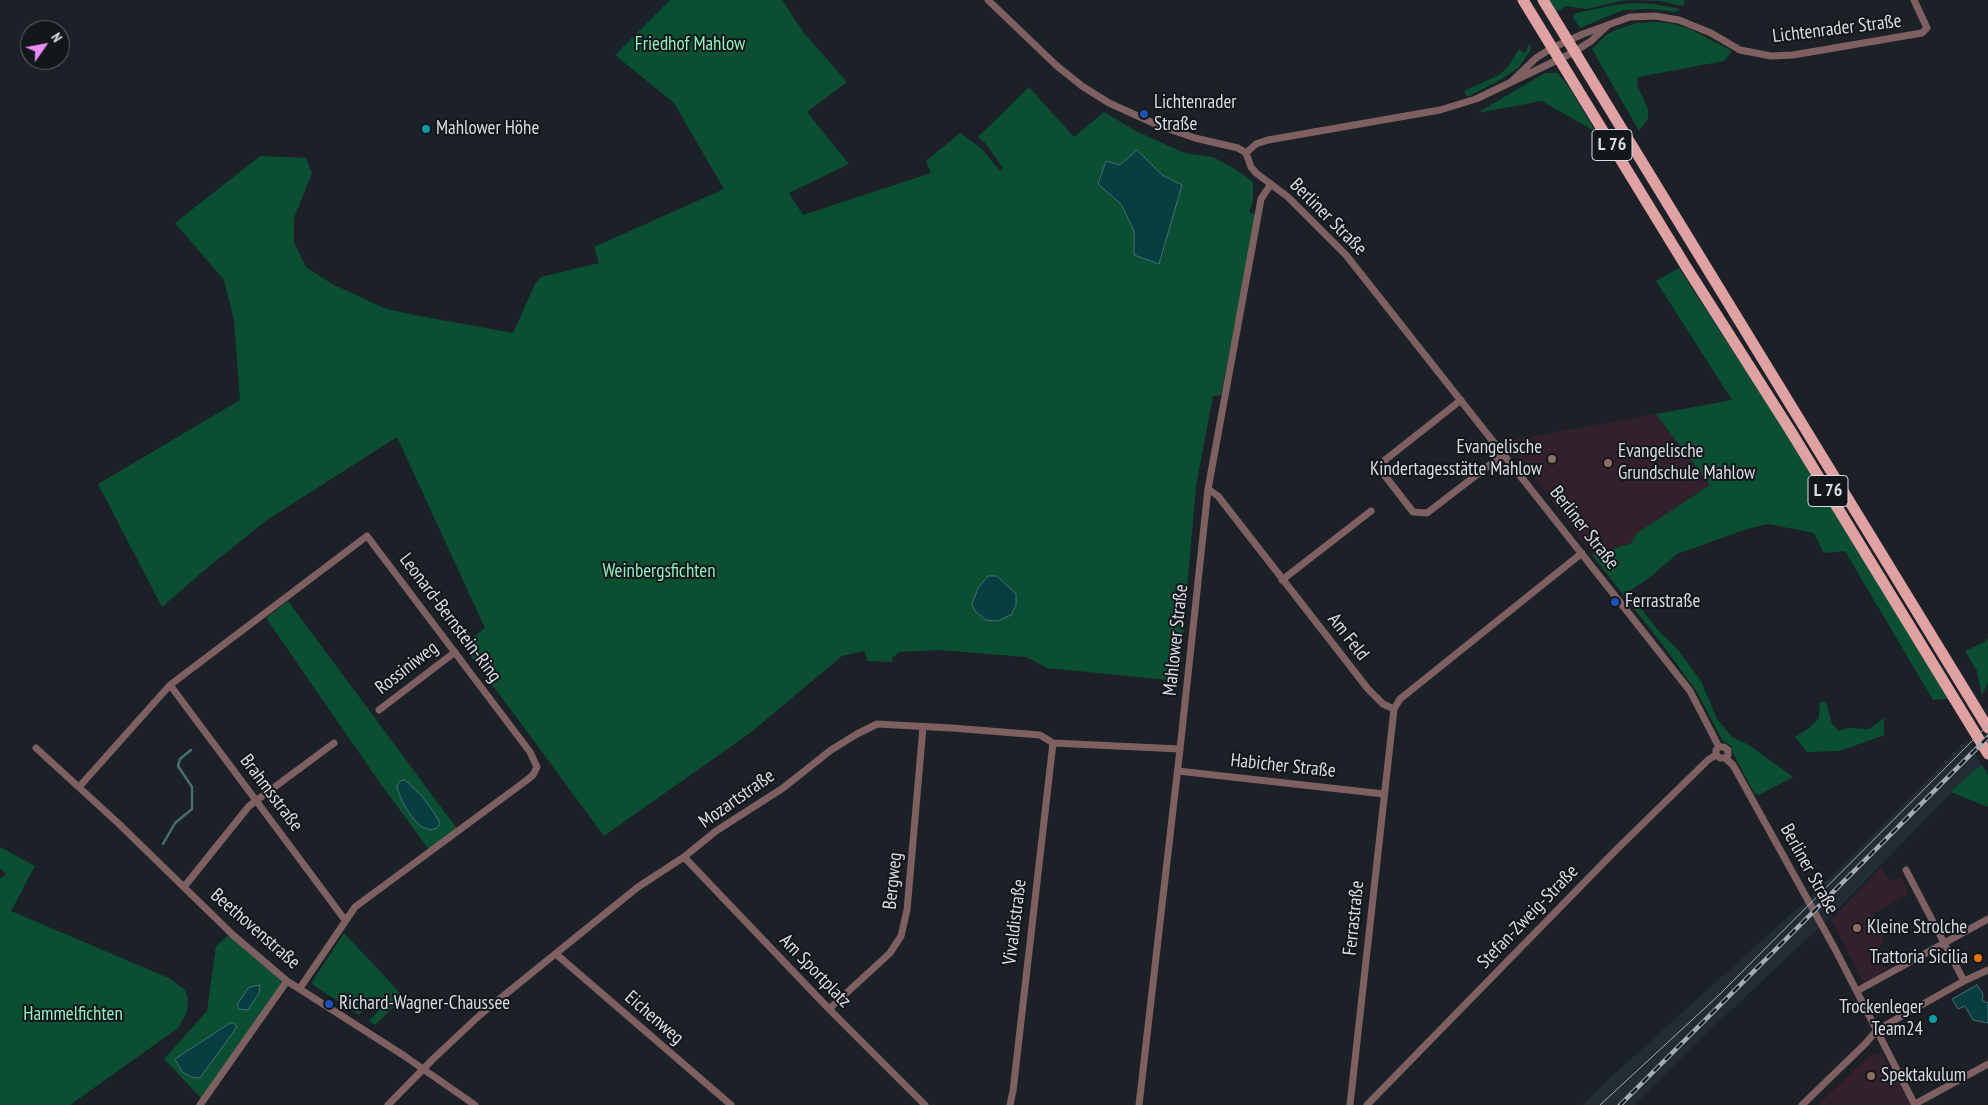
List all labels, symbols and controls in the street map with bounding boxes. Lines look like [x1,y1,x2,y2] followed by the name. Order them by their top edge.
[1771,10,1903,48] street label: Lichtenrader Straße
[20,20,70,70] north arrow
[47,29,66,45] text: N
[635,34,745,56] park label: Friedhof Mahlow
[1154,92,1236,136] place label: Lichtenrader Straße
[1138,108,1150,120] marker: Lichtenrader Straße
[436,118,539,140] place label: Mahlower Höhe
[420,123,432,135] marker: Mahlower Höhe
[1592,130,1632,160] road number: L 76
[1285,174,1371,260] street label: Berliner Straße
[1370,437,1542,481] place label: Evangelische Kindertagesstätte Mahlow
[1618,441,1755,485] place label: Evangelische Grundschule Mahlow
[1546,453,1558,465] marker: Evangelische Kindertagesstätte Mahlow
[1602,457,1614,469] marker: Evangelische Grundschule Mahlow
[1808,476,1848,506] road number: L 76
[1544,482,1624,574] street label: Berliner Straße
[394,549,506,687] street label: Leonard-Bernstein-Ring
[602,561,716,583] park label: Weinbergsfichten
[1159,583,1193,697] street label: Mahlower Straße
[1625,591,1700,613] place label: Ferrastraße
[1609,596,1621,608] marker: Ferrastraße
[1322,609,1374,665] street label: Am Feld
[371,637,443,699] street label: Rossiniweg
[1229,749,1337,783] street label: Habicher Straße
[235,750,307,836] street label: Brahmsstraße
[695,765,779,833] street label: Mozartstraße
[1775,820,1843,918] street label: Berliner Straße
[879,851,907,911] street label: Bergweg
[1473,860,1583,974] street label: Stefan-Zweig-Straße
[998,878,1032,966] street label: Vivaldistraße
[1339,879,1369,957] street label: Ferrastraße
[206,884,304,974] street label: Beethovenstraße
[1867,917,1967,939] place label: Kleine Strolche
[1851,922,1863,934] marker: Kleine Strolche
[774,930,856,1012] street label: Am Sportplatz
[1870,947,1968,969] place label: Trattoria Sicilia
[1972,952,1984,964] marker: Trattoria Sicilia
[620,986,688,1050] street label: Eichenweg
[339,993,510,1015] place label: Richard-Wagner-Chaussee
[1839,997,1923,1041] place label: Trockenleger Team24
[323,998,335,1010] marker: Richard-Wagner-Chaussee
[23,1004,123,1026] park label: Hammelfichten
[1927,1013,1939,1025] marker: Trockenleger Team24
[1881,1065,1966,1087] place label: Spektakulum
[1865,1070,1877,1082] marker: Spektakulum

